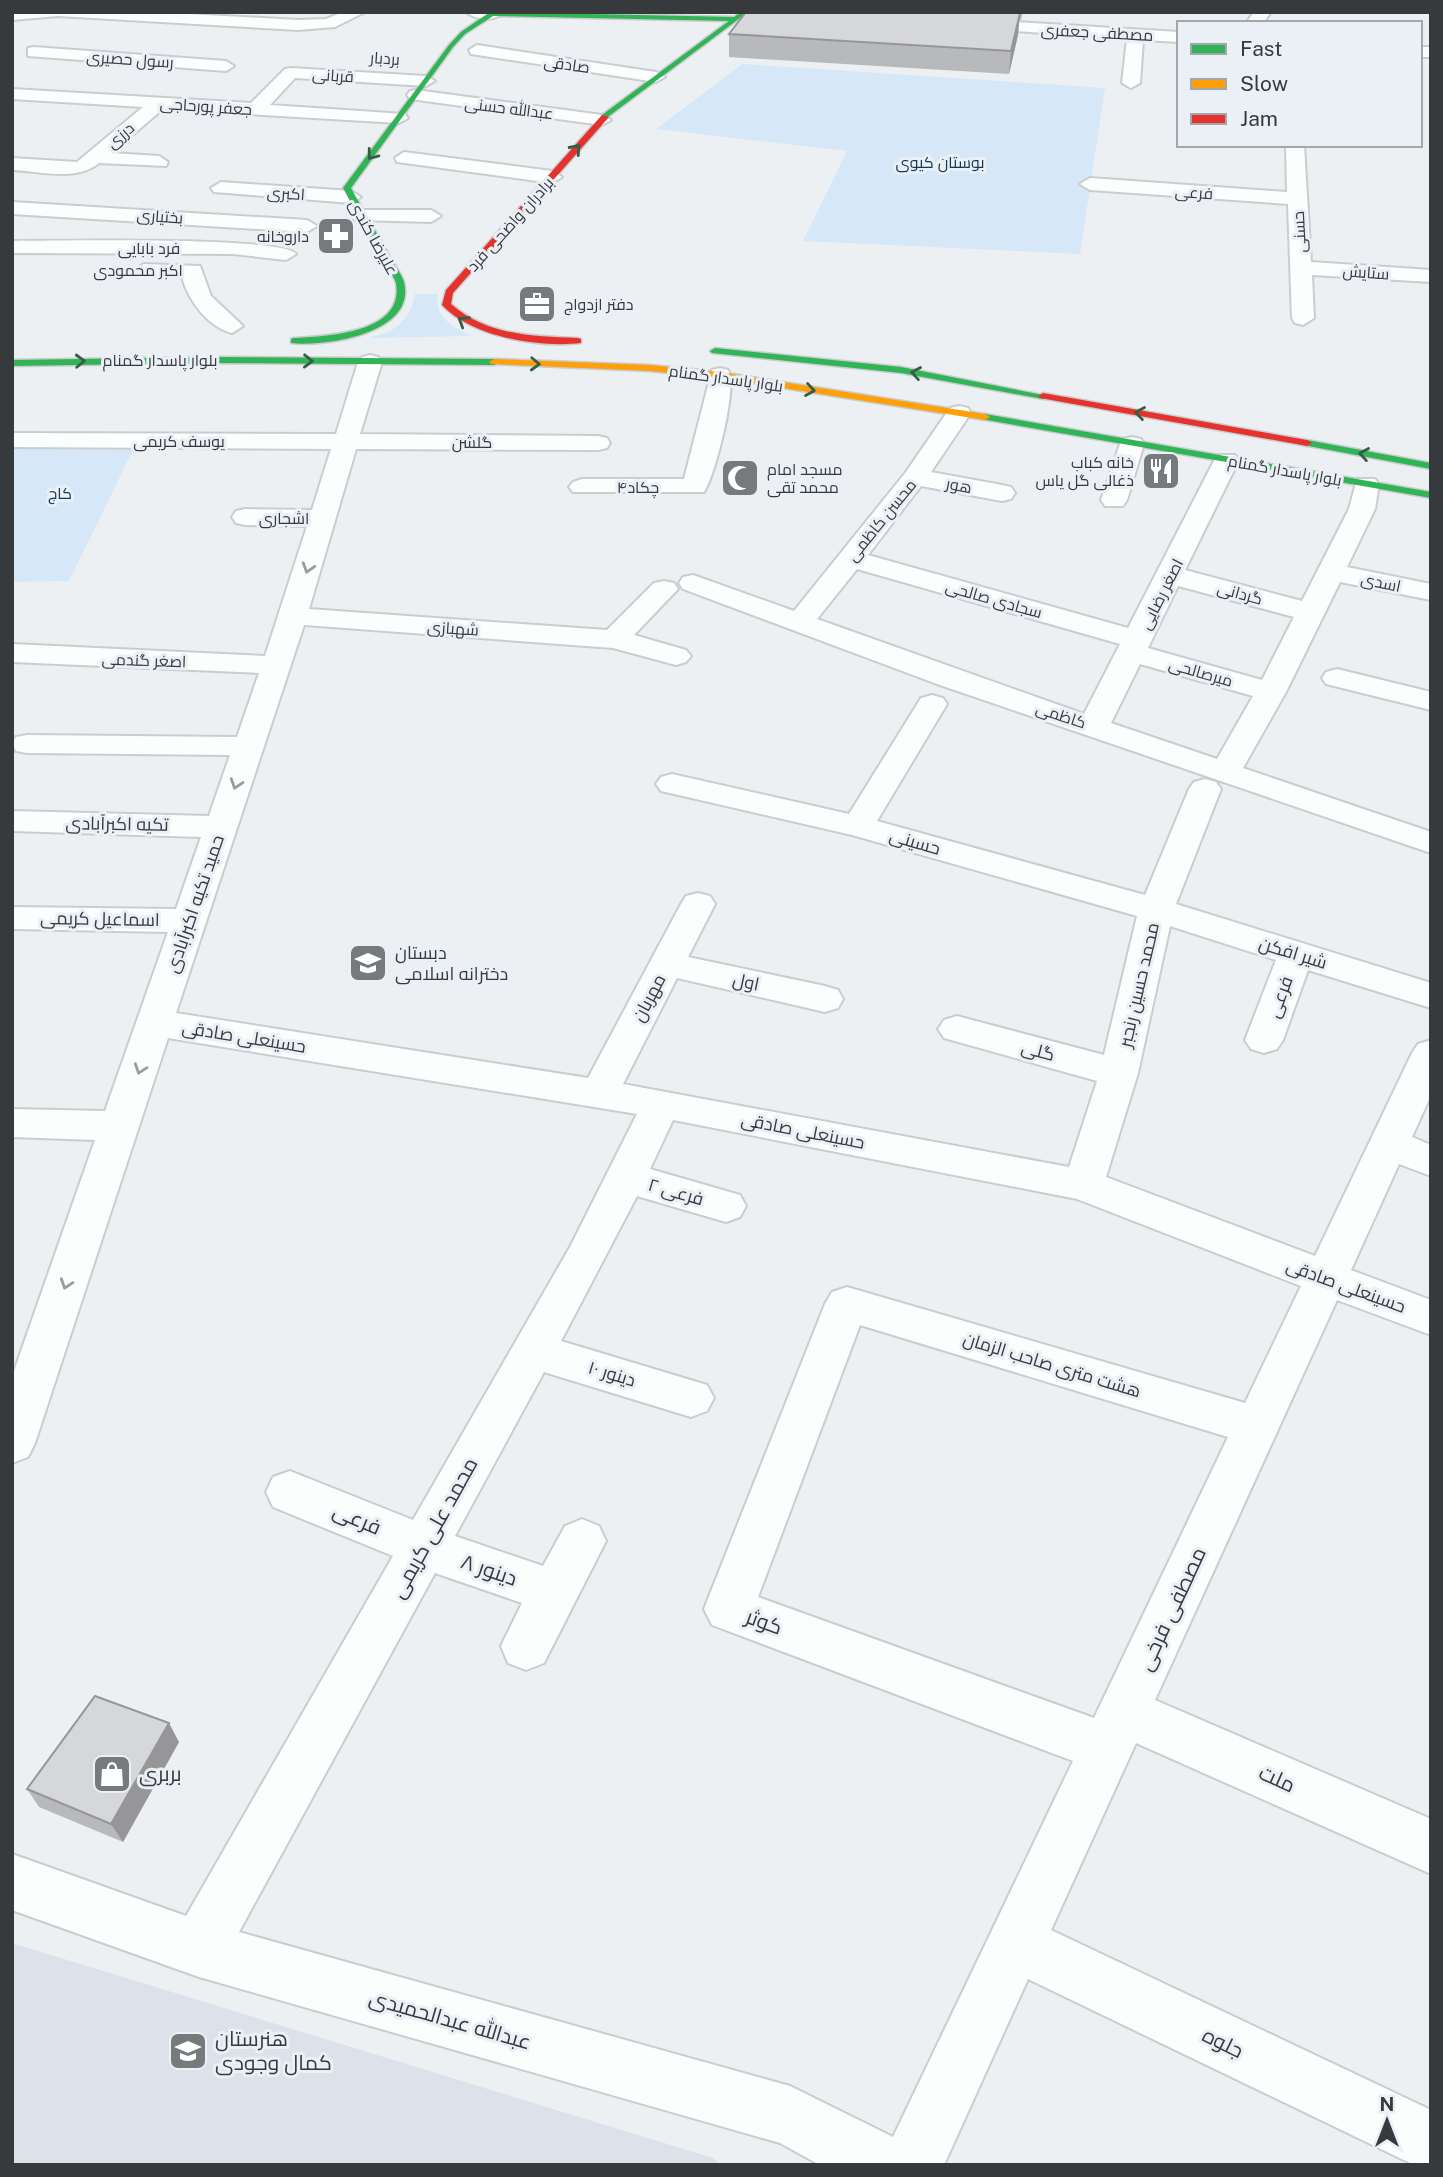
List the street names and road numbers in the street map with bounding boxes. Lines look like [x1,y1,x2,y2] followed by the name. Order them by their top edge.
[1040,20,1154,46] street label: مصطفی جعفری
[86,47,174,73] street label: رسول حصیری
[368,48,401,69] street label: بردبار
[543,52,591,78] street label: صادقی
[311,65,355,87] street label: قربانی
[463,93,555,124] street label: عبدالله حسنی
[159,94,253,121] street label: جعفر پورحاجی
[103,118,139,153] street label: درزی
[463,173,558,276] street label: برادران واضحی فرد
[1174,182,1214,204] street label: فرعی
[266,183,306,205] street label: اکبری
[344,196,402,279] street label: علیرضا کندی
[136,205,184,229] street label: بختیاری
[1289,211,1311,253] street label: حسنی
[118,239,180,259] street label: فرد بابایی
[93,261,183,281] street label: اکبر محمودی
[1342,261,1390,285] street label: ستایش
[102,351,218,372] street label: بلوار پاسدار گمنام
[667,361,784,398] street label: بلوار پاسدار گمنام
[133,432,225,452] street label: یوسف کریمی
[452,433,492,453] street label: گلشن
[1226,451,1343,492] street label: بلوار پاسدار گمنام
[943,473,974,497] street label: هور
[843,475,921,566] street label: محسن کاظمی
[617,478,659,499] street label: چکاد۴
[259,509,309,529] street label: اشجاری
[1136,556,1188,633] street label: اصغر رضایی
[1359,569,1403,597] street label: اسدی
[943,577,1044,623] street label: سجادی صالحی
[1215,578,1265,610] street label: گردانی
[426,617,479,641] street label: شهبازی
[101,650,187,672] street label: اصغر گندمی
[1166,654,1235,692] street label: میرصالحی
[1033,698,1088,733] street label: کاظمی
[65,812,169,836] street label: تکیه اکبرآبادی
[887,824,943,860] street label: حسینی
[161,832,229,976] street label: حمید تکیه اکبرآبادی
[40,907,160,931] street label: اسماعیل کریمی
[1114,920,1164,1051] street label: محمد حسین رنجبر
[1256,932,1330,974] street label: شیر افکن
[731,968,761,996] street label: اول
[627,970,671,1026] street label: مهربان
[1262,973,1298,1021] street label: فرعی
[180,1016,308,1058] street label: حسینعلی صادقی
[1019,1036,1057,1066] street label: گلی
[739,1108,867,1154] street label: حسینعلی صادقی
[646,1174,706,1210] street label: فرعی ۲
[1283,1254,1409,1318] street label: حسینعلی صادقی
[960,1327,1144,1403] street label: هشت متری صاحب الزمان
[586,1356,638,1392] street label: دینور ۱۰
[385,1453,483,1603] street label: محمد علی کریمی
[329,1497,385,1541] street label: فرعی
[1132,1543,1212,1675] street label: مصطفی فرخی
[458,1548,521,1591] street label: دینور ۸
[741,1603,786,1640] street label: کوثر
[1255,1760,1299,1798] street label: ملت
[366,1984,534,2056] street label: عبدالله عبدالحمیدی
[1199,2022,1248,2063] street label: جلوه

